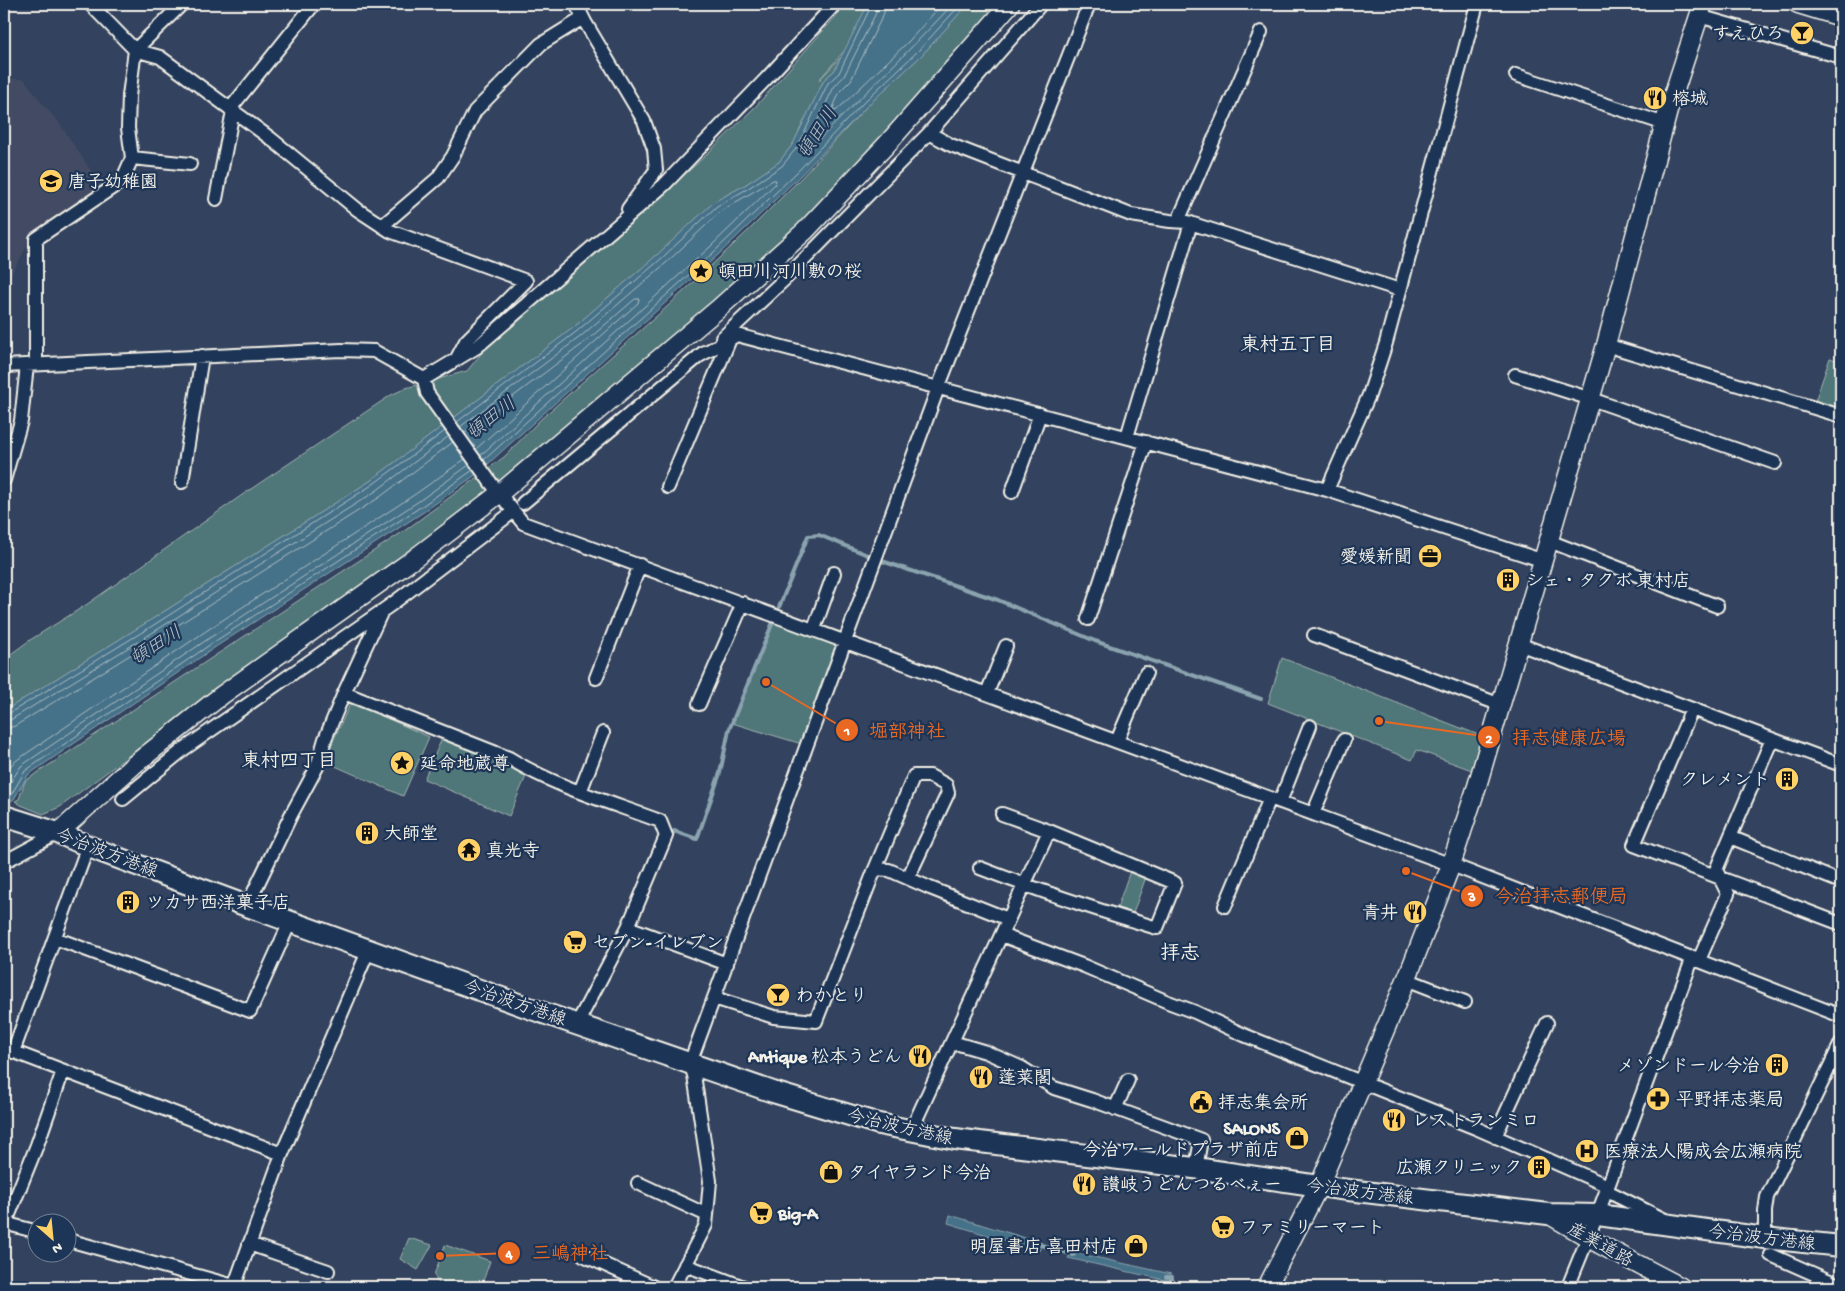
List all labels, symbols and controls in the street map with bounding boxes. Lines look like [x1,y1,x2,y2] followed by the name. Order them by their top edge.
[1789,20,1815,46] bar icon: すえひろ
[1712,25,1784,46] place label: すえひろ
[1642,85,1668,111] restaurant icon: 榕城
[1672,89,1708,111] place label: 榕城
[794,104,844,164] water label: 頓田川
[38,168,64,194] school or university icon: 唐子幼稚園
[68,172,158,194] place label: 唐子幼稚園
[688,258,714,284] place icon: 頓田川河川敷の桜
[718,262,862,284] place label: 頓田川河川敷の桜
[1240,334,1336,358] district label: 東村五丁目
[463,393,522,446] water label: 頓田川
[1417,543,1443,569] office icon: 愛媛新聞
[1340,547,1412,569] place label: 愛媛新聞
[1495,567,1521,593] building icon: シェ・タクボ 東村店
[1526,571,1690,593] place label: シェ・タクボ 東村店
[127,622,187,672] water label: 頓田川
[834,713,955,747] callout: 堀部神社
[1477,720,1636,754] callout: 拝志健康広場
[869,721,945,745] text: 堀部神社
[843,723,850,741] text: 1
[1512,728,1626,752] text: 拝志健康広場
[1485,731,1493,749] text: 2
[241,750,337,774] district label: 東村四丁目
[389,750,415,776] place icon: 延命地蔵尊
[420,754,510,776] place label: 延命地蔵尊
[1774,766,1800,792] building icon: クレメント
[1680,771,1770,792] place label: クレメント
[354,820,380,846] building icon: 大師堂
[52,824,161,883] street label: 今治波方港線
[384,824,438,846] place label: 大師堂
[456,837,482,863] temple icon: 真光寺
[486,840,540,863] place label: 真光寺
[1459,879,1637,913] callout: 今治拝志郵便局
[1494,886,1628,910] text: 今治拝志郵便局
[115,889,141,915] building icon: ツカサ西洋菓子店
[1467,889,1476,907] text: 3
[146,893,290,915] place label: ツカサ西洋菓子店
[1402,899,1428,925] restaurant icon: 青井
[1362,903,1398,925] place label: 青井
[562,929,588,955] supermarket icon: セブン-イレブン
[592,933,724,955] place label: セブン-イレブン
[1160,942,1200,967] district label: 拝志
[460,976,569,1032] street label: 今治波方港線
[765,982,791,1008] bar icon: わかとり
[796,987,868,1008] place label: わかとり
[907,1043,933,1069] restaurant icon: Antique 松本うどん
[747,1047,902,1069] place label: Antique 松本うどん
[1764,1052,1790,1078] building icon: メゾンドール今治
[1617,1056,1760,1078] place label: メゾンドール今治
[968,1064,994,1090] restaurant icon: 蓬莱閣
[998,1068,1052,1090] place label: 蓬莱閣
[1645,1086,1671,1112] pharmacy icon: 平野拝志薬局
[1188,1089,1214,1115] public building icon: 拝志集会所
[1676,1090,1784,1112] place label: 平野拝志薬局
[1218,1093,1308,1115] place label: 拝志集会所
[844,1105,955,1151] street label: 今治波方港線
[1381,1107,1407,1133] restaurant icon: レストランミロ
[1412,1112,1539,1133] place label: レストランミロ
[1083,1120,1281,1162] place label: SALONS 今治ワールドプラザ前店
[1284,1125,1310,1151] shop icon: SALONS 今治ワールドプラザ前店
[1574,1138,1600,1164] hospital icon: 医療法人陽成会広瀬病院
[1604,1141,1802,1164] place label: 医療法人陽成会広瀬病院
[1526,1154,1552,1180] building icon: 広瀬クリニック
[1396,1158,1522,1180] place label: 広瀬クリニック
[818,1159,844,1185] shop icon: タイヤランド今治
[848,1163,991,1185] place label: タイヤランド今治
[1071,1171,1097,1197] restaurant icon: 讃岐うどんつるべぇー
[1102,1175,1282,1197] place label: 讃岐うどんつるべぇー
[1305,1175,1415,1210] street label: 今治波方港線
[748,1200,774,1226] supermarket icon: Big-A
[777,1205,819,1226] place label: Big-A
[28,1214,78,1264] north arrow
[1210,1214,1236,1240] supermarket icon: ファミリーマート
[1240,1219,1385,1240] place label: ファミリーマート
[1563,1219,1637,1273] street label: 産業道路
[1707,1221,1817,1256] street label: 今治波方港線
[1123,1233,1149,1259] shop icon: 明屋書店 喜田村店
[497,1236,618,1270] callout: 三嶋神社
[970,1237,1118,1259] place label: 明屋書店 喜田村店
[49,1238,65,1257] text: N
[532,1243,608,1267] text: 三嶋神社
[504,1246,513,1264] text: 4

